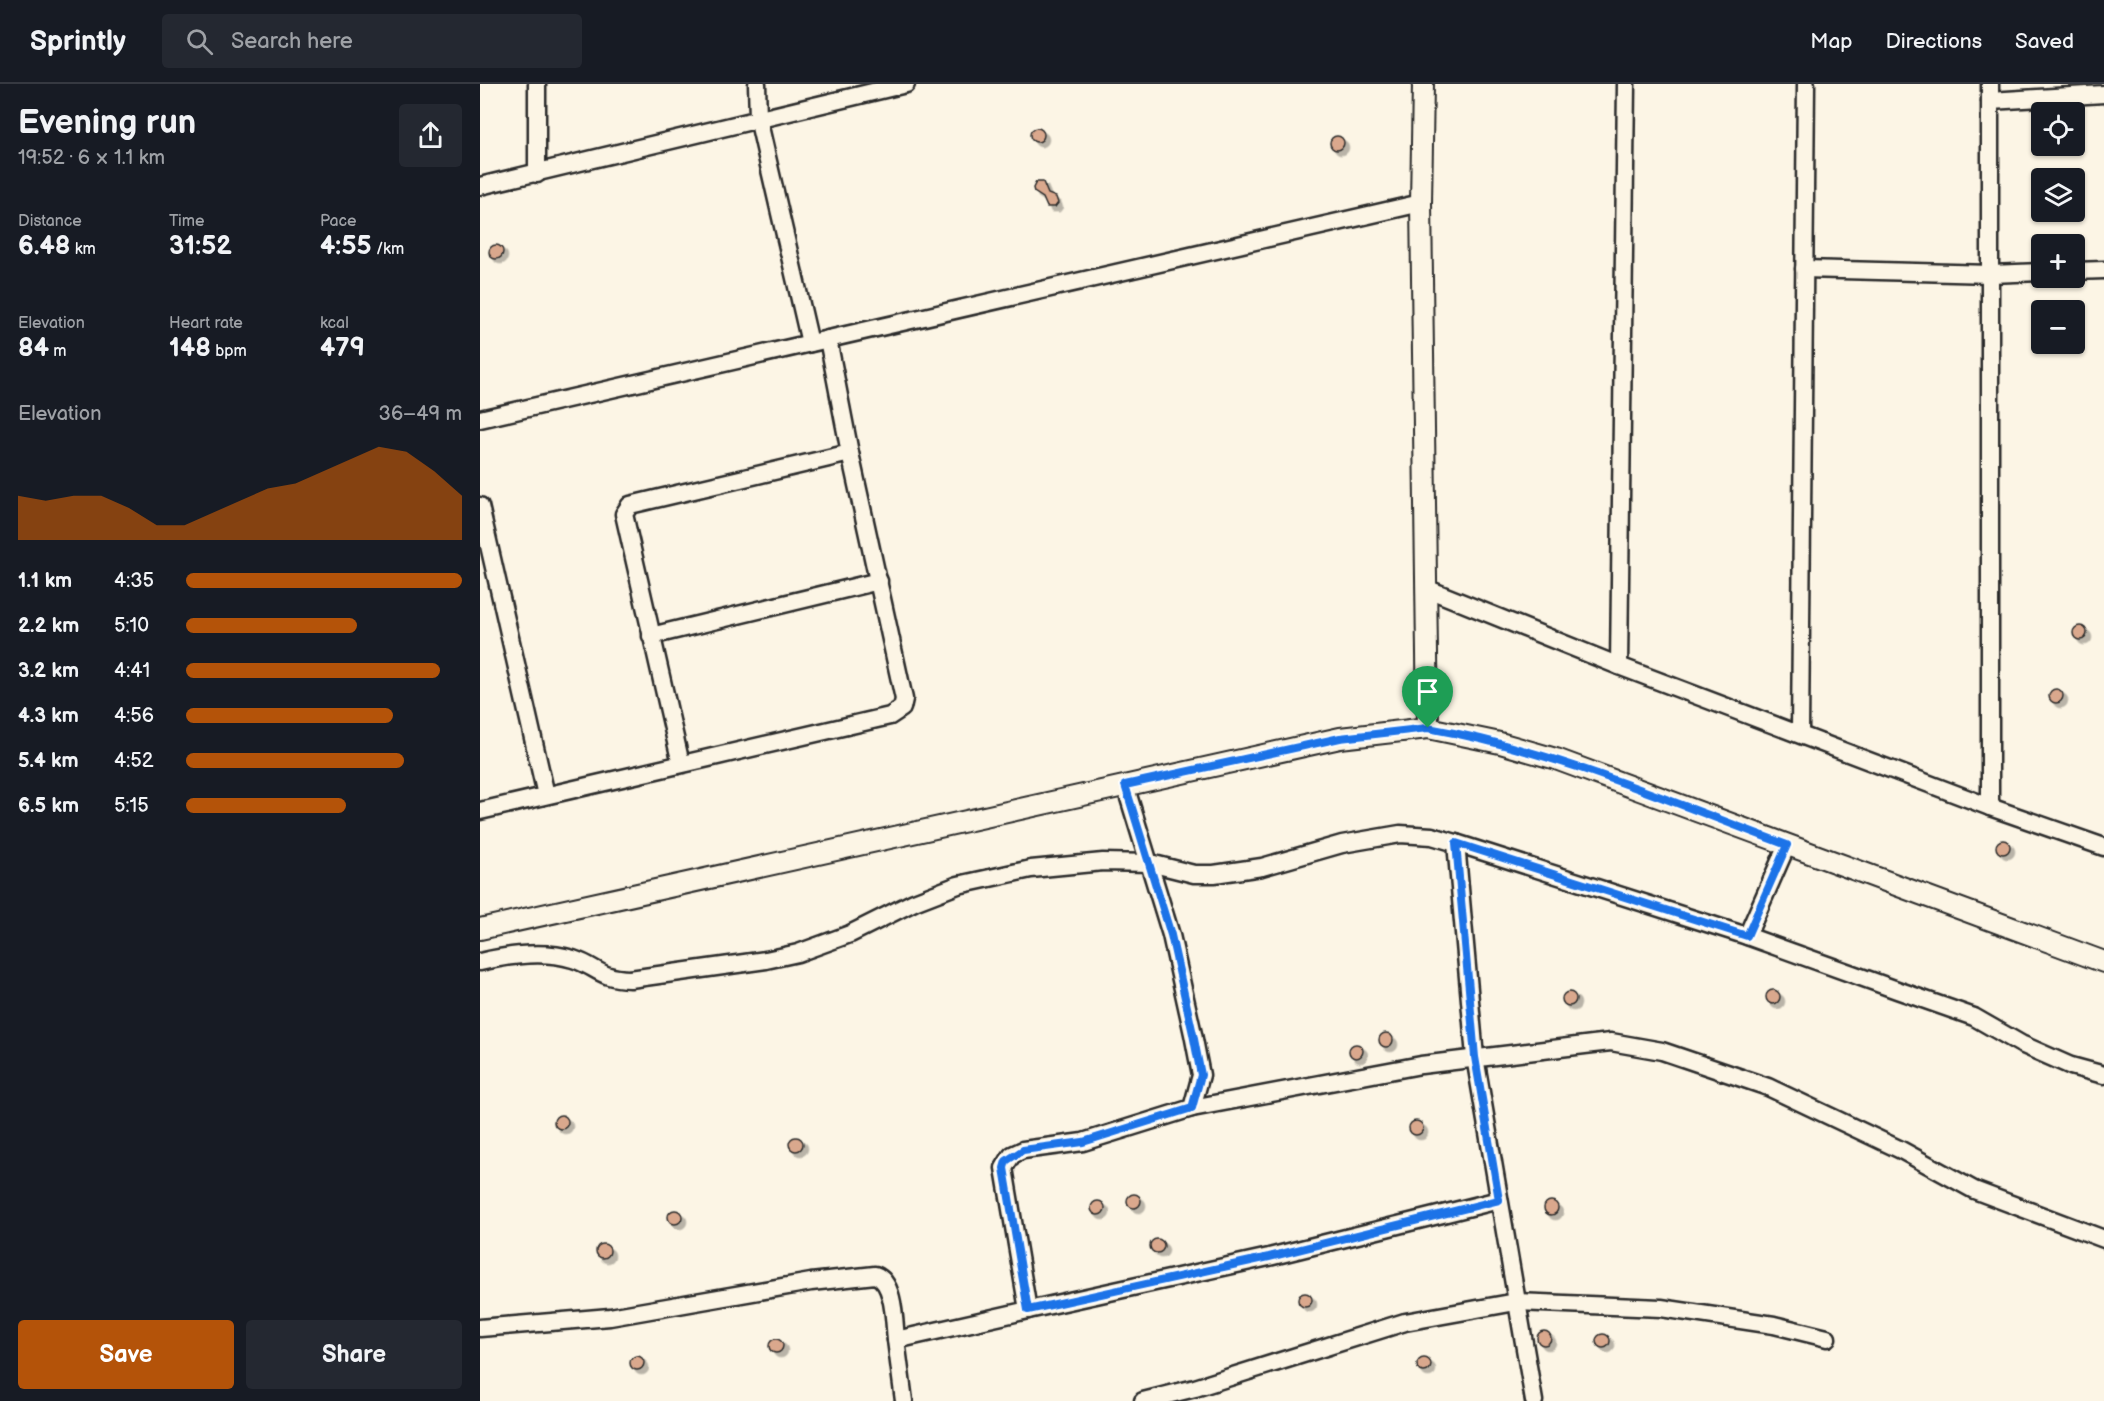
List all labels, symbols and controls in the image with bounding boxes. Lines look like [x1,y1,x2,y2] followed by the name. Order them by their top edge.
[162,14,582,68] search box
[30,25,126,58] text: Sprintly
[183,25,216,58] icon: search
[231,28,353,55] text: Search here
[1810,29,1853,54] text: Map
[1886,29,1982,54] text: Directions
[2015,29,2074,54] text: Saved
[2031,102,2085,354] map controls
[2031,102,2085,156] button: locate
[18,103,196,143] text: Evening run
[399,104,462,167] button: share
[18,146,165,170] text: 19:52 · 6 × 1.1 km
[2031,168,2085,222] button: layers
[18,212,82,231] text: Distance
[169,212,204,231] text: Time
[320,212,356,231] text: Pace
[18,231,70,262] text: 6.48
[169,231,232,262] text: 31:52
[320,231,372,262] text: 4:55
[2031,234,2085,288] button: +
[70,240,96,259] text: km
[372,240,404,259] text: /km
[2031,300,2085,354] button: −
[18,314,85,333] text: Elevation
[169,314,243,333] text: Heart rate
[320,314,349,333] text: kcal
[18,333,49,364] text: 84
[169,333,211,364] text: 148
[320,333,365,364] text: 479
[49,342,67,361] text: m
[211,342,247,361] text: bpm
[18,402,101,426] text: Elevation
[379,402,462,426] text: 36–49 m
[18,569,72,593] text: 1.1 km
[114,569,154,593] text: 4:35
[18,614,79,638] text: 2.2 km
[114,614,149,638] text: 5:10
[18,659,79,683] text: 3.2 km
[114,659,150,683] text: 4:41
[1402,666,1453,728] pin
[1411,675,1444,708] icon: arrive
[18,704,79,728] text: 4.3 km
[114,704,154,728] text: 4:56
[18,749,79,773] text: 5.4 km
[114,749,154,773] text: 4:52
[18,794,79,818] text: 6.5 km
[114,794,149,818] text: 5:15
[18,1320,234,1389] button: Save
[246,1320,462,1389] button: Share

